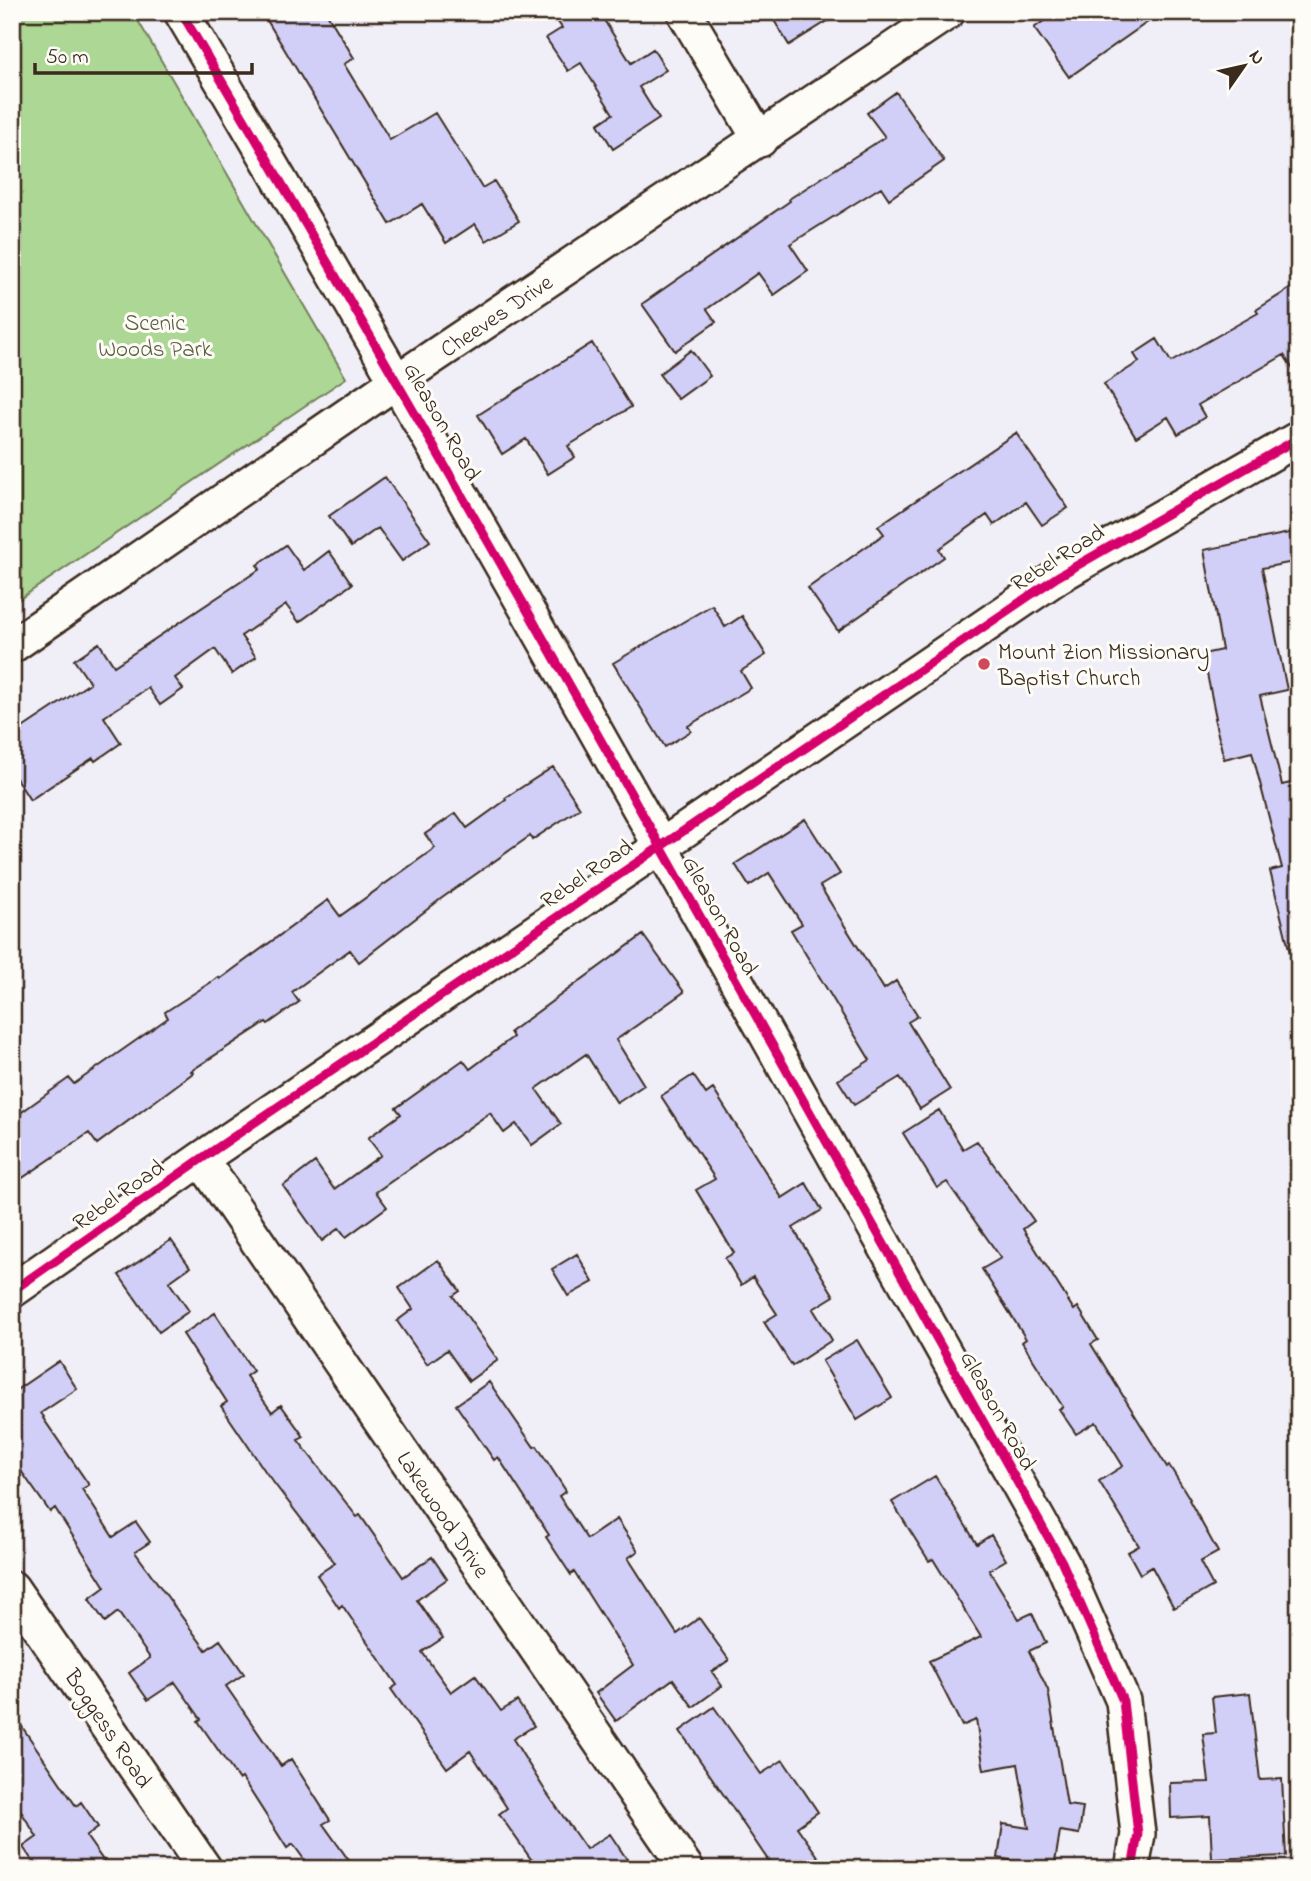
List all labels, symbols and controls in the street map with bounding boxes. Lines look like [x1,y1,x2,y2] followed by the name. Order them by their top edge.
[35,32,252,76] scale bar
[1210,32,1280,102] north arrow
[46,43,89,73] text: 50 m
[1241,45,1271,71] text: N
[434,267,561,367] street label: Cheeves Drive
[98,308,213,367] park label: Scenic Woods Park
[394,357,488,488] street label: Gleason Road
[1005,517,1112,601] street label: Rebel Road
[997,637,1209,696] place label: Mount Zion Missionary Baptist Church
[976,656,992,672] marker: Mount Zion Missionary Baptist Church
[535,832,640,918] street label: Rebel Road
[672,851,765,982] street label: Gleason Road
[67,1152,172,1240] street label: Rebel Road
[950,1346,1043,1477] street label: Gleason Road
[387,1445,497,1586] street label: Lakewood Drive
[53,1662,159,1796] street label: Boggess Road

